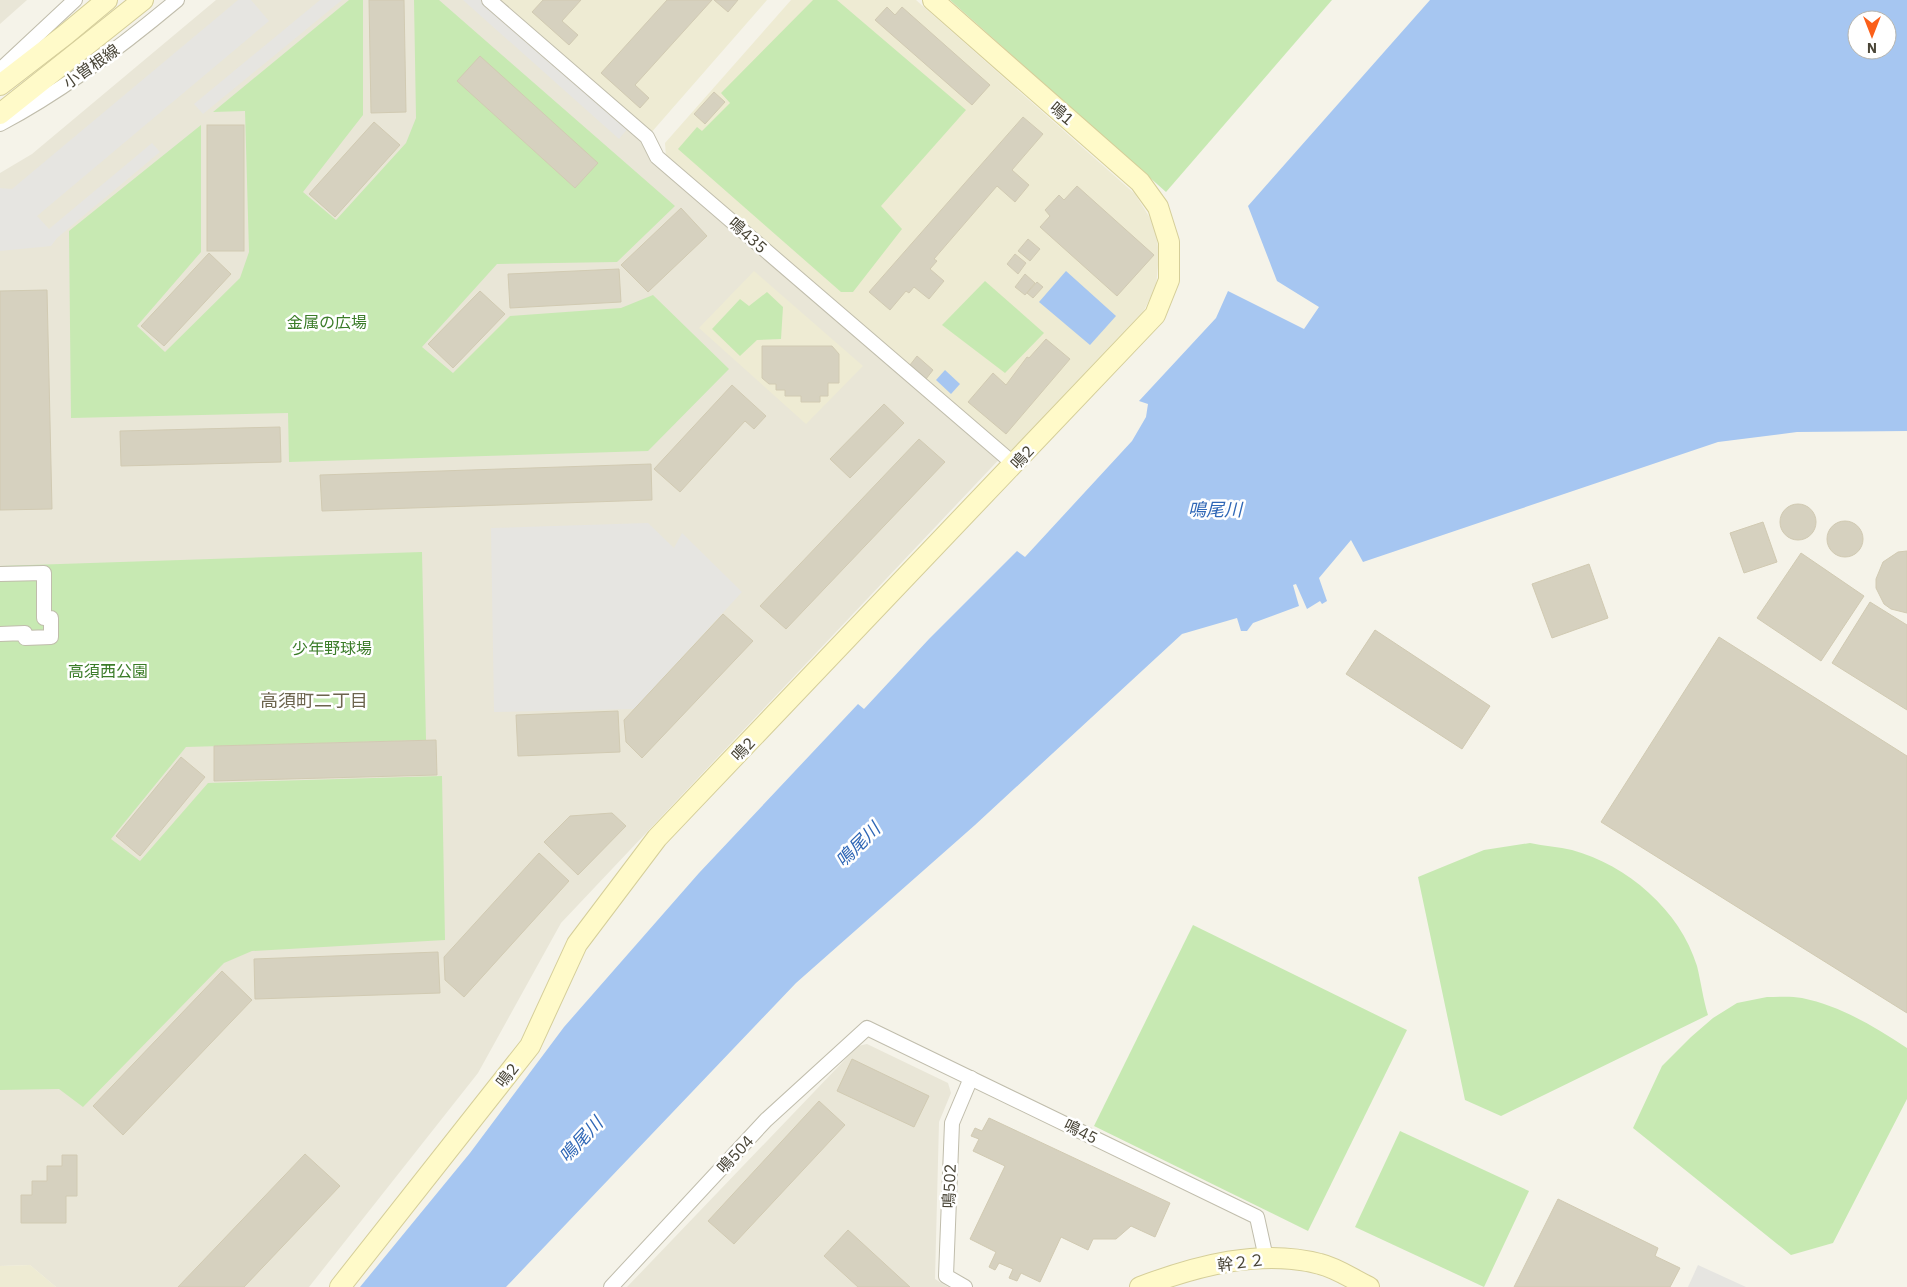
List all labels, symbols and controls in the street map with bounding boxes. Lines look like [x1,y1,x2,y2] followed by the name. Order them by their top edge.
[1847,10,1897,60] north arrow
[59,39,123,93] street label: 小曽根線
[1867,39,1877,57] text: N
[1046,97,1078,129] street label: 鳴1
[725,213,771,257] street label: 鳴435
[287,312,367,332] park label: 金属の広場
[1006,441,1038,473] street label: 鳴2
[1188,498,1244,521] water label: 鳴尾川
[292,638,372,658] park label: 少年野球場
[68,661,148,681] park label: 高須西公園
[260,689,368,712] district label: 高須町二丁目
[727,733,759,765] street label: 鳴2
[830,816,886,872] water label: 鳴尾川
[491,1059,523,1091] street label: 鳴2
[554,1111,609,1167] water label: 鳴尾川
[1061,1114,1101,1148] street label: 鳴45
[712,1131,758,1177] street label: 鳴504
[938,1163,960,1209] street label: 鳴502
[1216,1249,1266,1275] street label: 幹２２

